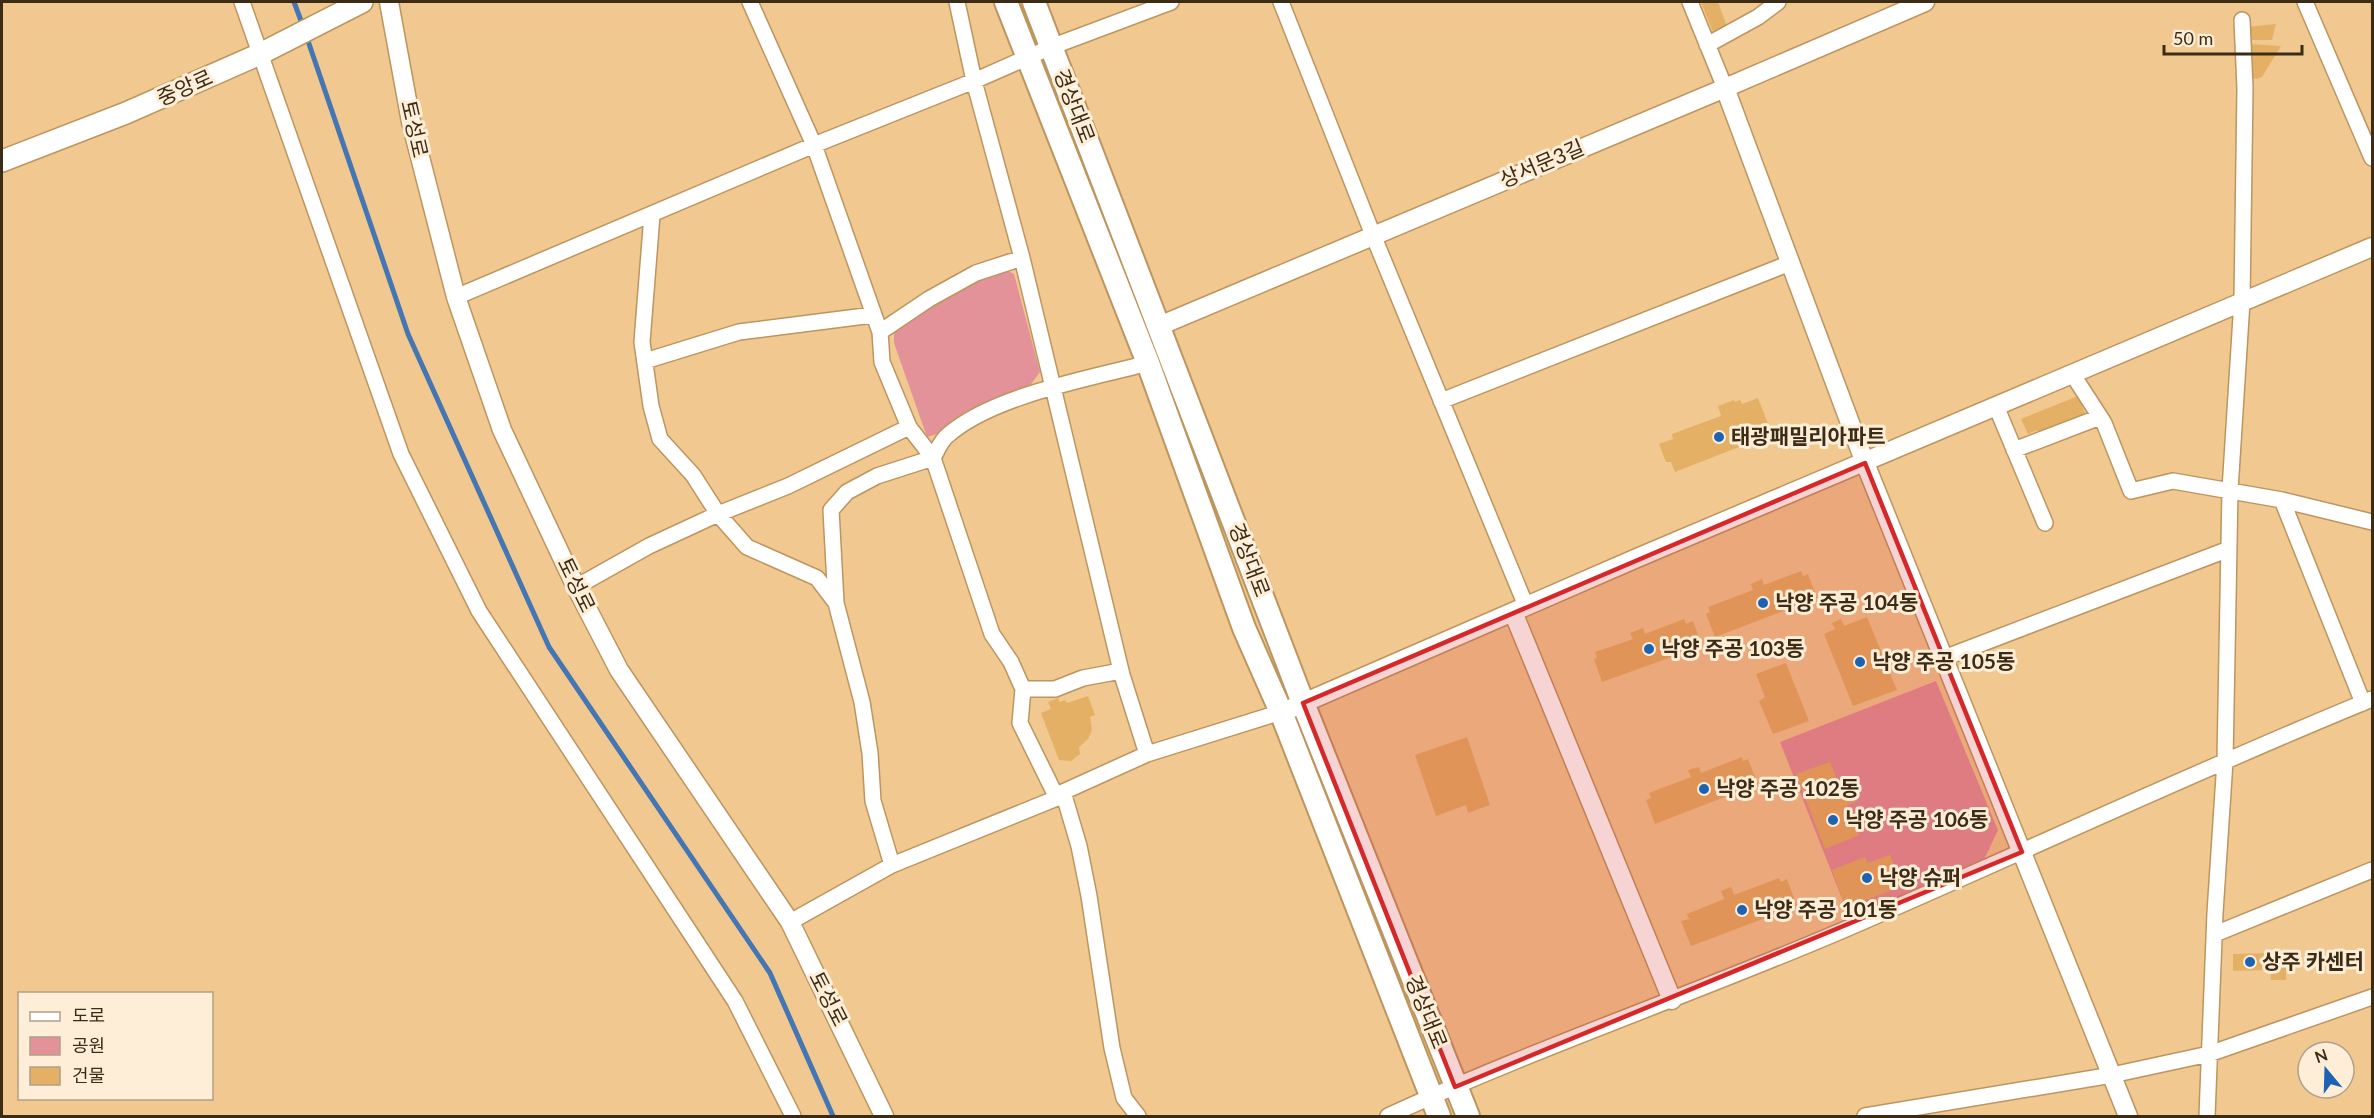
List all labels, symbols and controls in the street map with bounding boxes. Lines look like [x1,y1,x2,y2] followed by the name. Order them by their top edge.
[2164,18,2302,56] scale bar
[2173,27,2213,49] text: 50 m
[153,63,216,110] street label: 중앙로
[1050,65,1101,146] street label: 경상대로
[397,98,434,160] street label: 토성로
[1495,134,1587,192] street label: 상서문3길
[1731,423,1886,448] place label: 태광패밀리아파트
[1712,430,1726,444] marker: 태광패밀리아파트
[1225,519,1276,600] street label: 경상대로
[553,553,601,616] street label: 토성로
[1775,589,1918,614] place label: 낙양 주공 104동
[1756,596,1770,610] marker: 낙양 주공 104동
[1661,635,1804,660] place label: 낙양 주공 103동
[1642,642,1656,656] marker: 낙양 주공 103동
[1872,648,2015,673] place label: 낙양 주공 105동
[1853,655,1867,669] marker: 낙양 주공 105동
[1716,775,1859,800] place label: 낙양 주공 102동
[1697,782,1711,796] marker: 낙양 주공 102동
[1845,806,1988,831] place label: 낙양 주공 106동
[1826,813,1840,827] marker: 낙양 주공 106동
[1879,864,1961,889] place label: 낙양 슈퍼
[1860,871,1874,885] marker: 낙양 슈퍼
[1754,896,1897,921] place label: 낙양 주공 101동
[1735,903,1749,917] marker: 낙양 주공 101동
[2262,948,2364,973] place label: 상주 카센터
[2243,955,2257,969] marker: 상주 카센터
[805,967,854,1030] street label: 토성로
[1401,971,1453,1052] street label: 경상대로
[18,992,213,1100] legend
[72,1004,105,1026] text: 도로
[72,1034,105,1056] text: 공원
[2296,1040,2356,1100] north arrow
[2312,1044,2330,1066] text: N
[72,1064,105,1086] text: 건물

